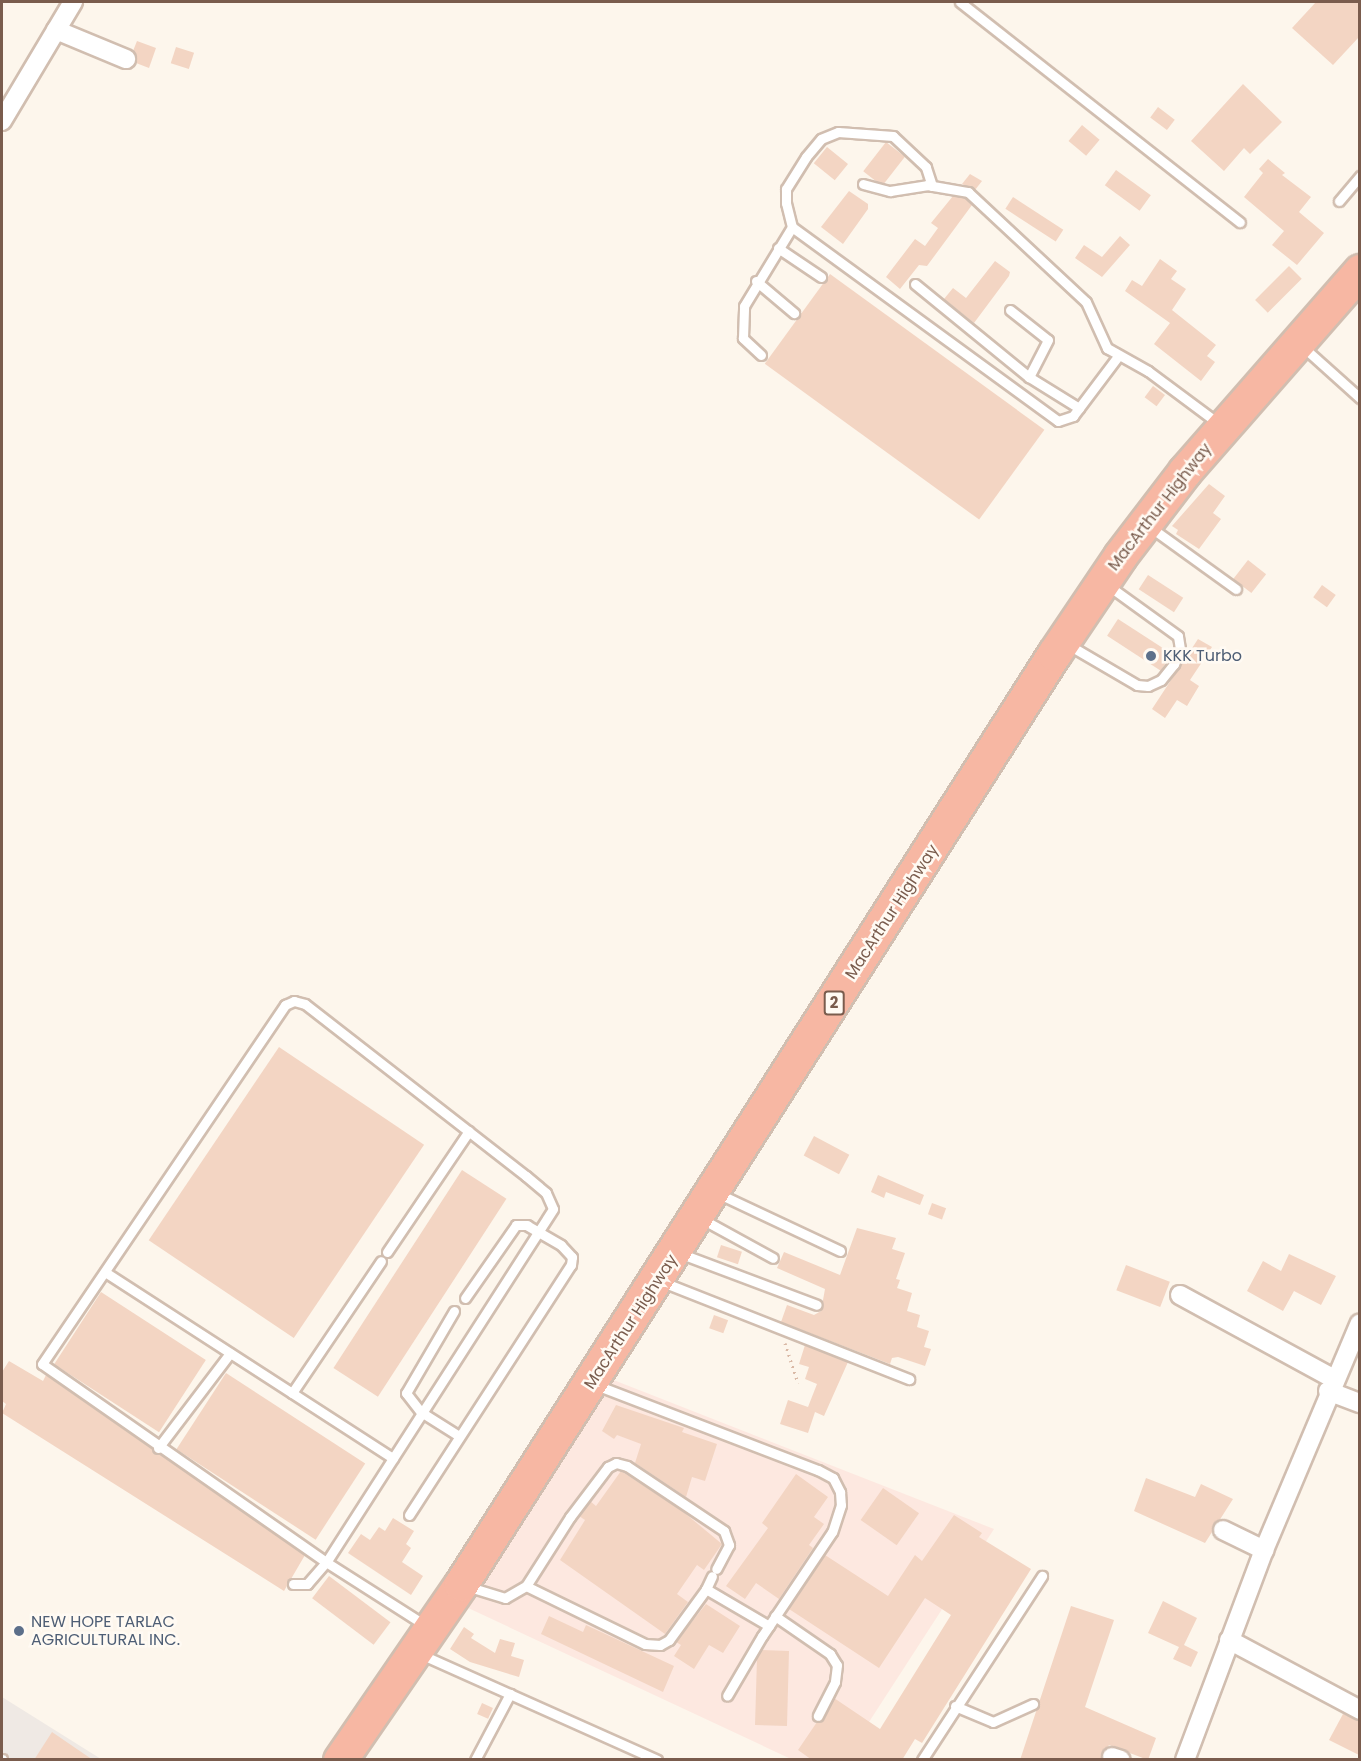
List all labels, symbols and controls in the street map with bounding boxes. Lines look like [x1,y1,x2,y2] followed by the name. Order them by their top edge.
[1104,439,1216,575] street label: MacArthur Highway
[1163,646,1242,666] place label: KKK Turbo
[1144,649,1158,663] marker: KKK Turbo
[841,841,943,983] street label: MacArthur Highway
[824,991,844,1015] road number: 2
[580,1251,682,1393] street label: MacArthur Highway
[31,1612,180,1650] place label: NEW HOPE TARLAC AGRICULTURAL INC.
[12,1624,26,1638] marker: NEW HOPE TARLAC AGRICULTURAL INC.

